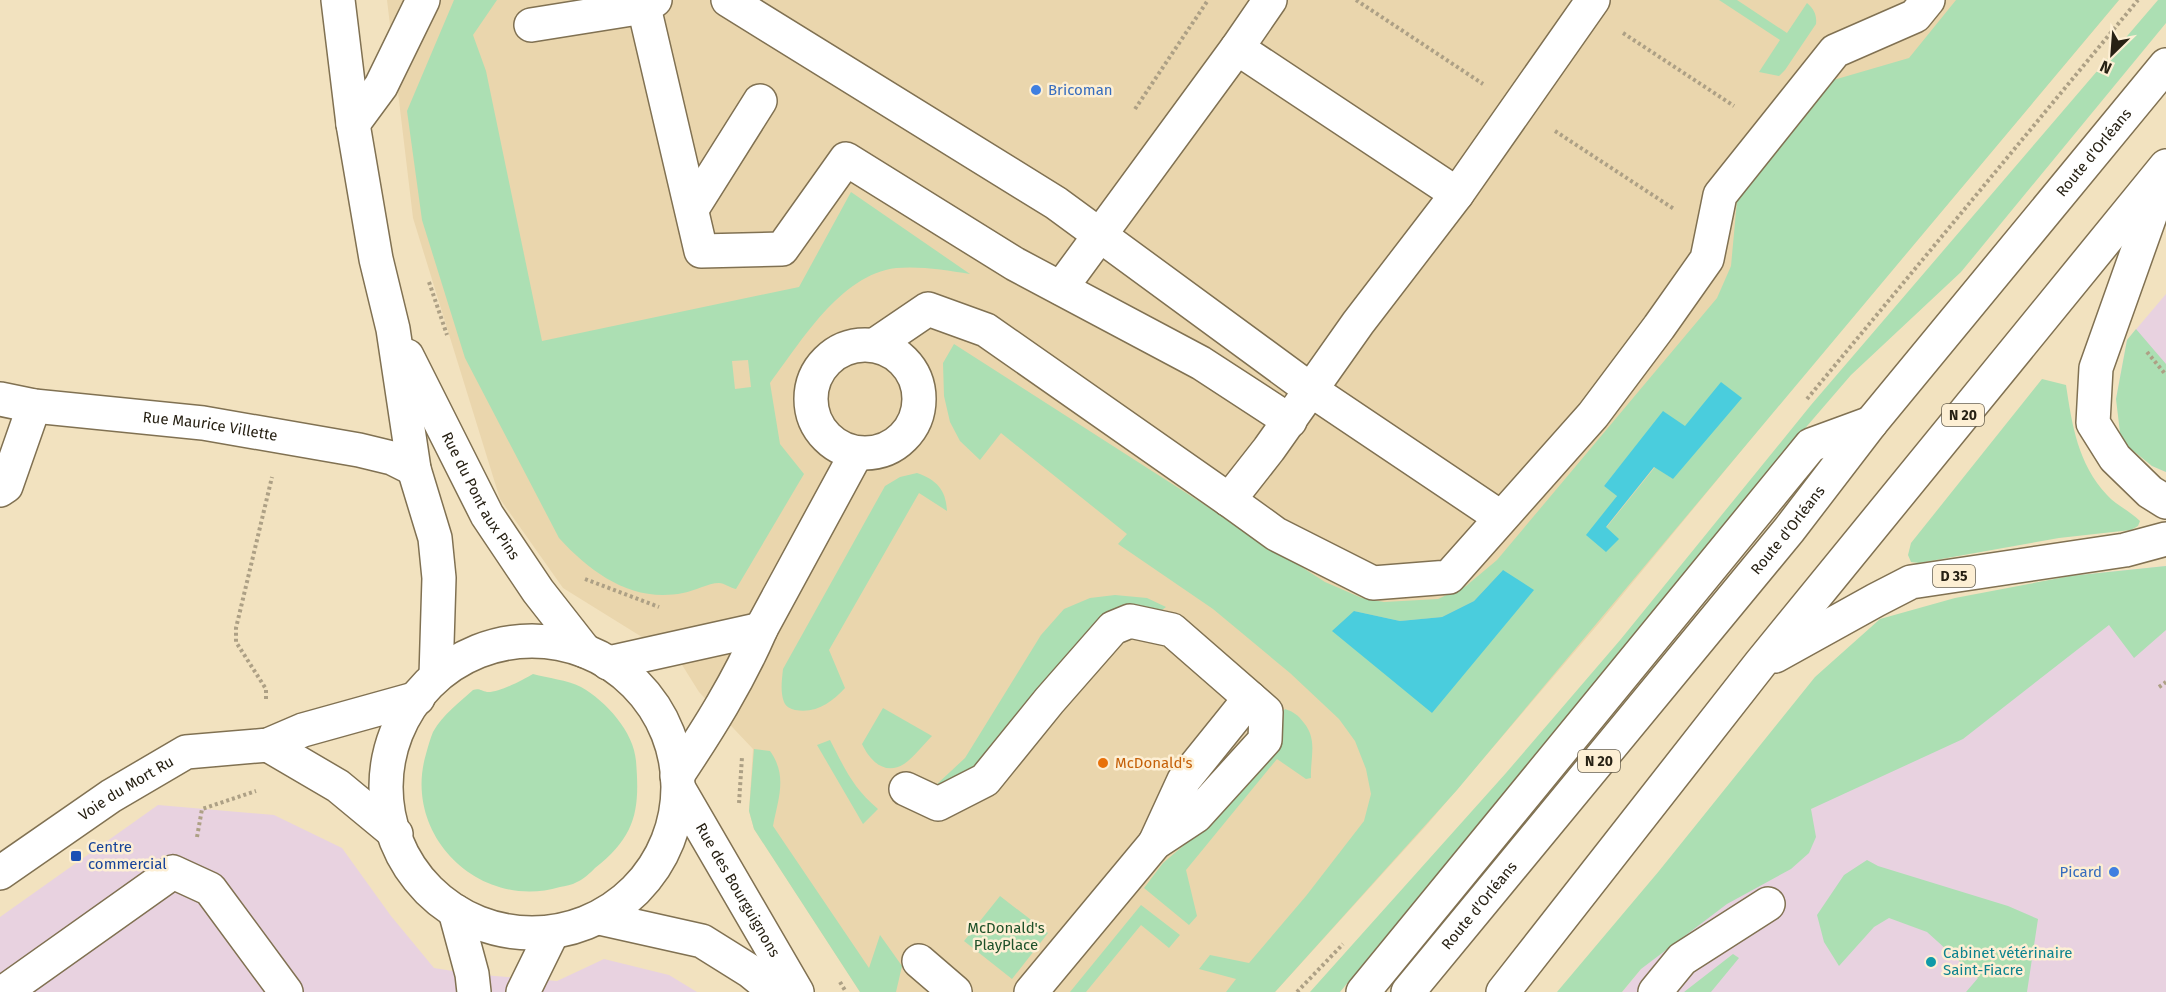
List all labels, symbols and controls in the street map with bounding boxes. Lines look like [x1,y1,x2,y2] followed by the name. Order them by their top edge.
[2082,24,2142,84] north arrow
[2097,56,2115,78] text: N
[1048,81,1113,99] place label: Bricoman
[1029,83,1043,97] marker: Bricoman
[2052,105,2135,200] street label: Route d'Orléans
[1942,404,1984,426] road number: N 20
[142,408,279,445] street label: Rue Maurice Villette
[438,429,523,563] street label: Rue du Pont aux Pins
[1747,482,1829,578] street label: Route d'Orléans
[1933,565,1975,587] road number: D 35
[1578,750,1620,772] road number: N 20
[75,752,177,825] street label: Voie du Mort Ru
[1115,754,1193,772] place label: McDonald's
[1096,756,1110,770] marker: McDonald's
[692,820,784,960] street label: Rue des Bourguignons
[88,838,167,873] place label: Centre commercial
[69,849,83,863] marker: Centre commercial
[1438,858,1521,953] street label: Route d'Orléans
[2060,863,2102,881] place label: Picard
[2107,865,2121,879] marker: Picard
[967,919,1045,954] park label: McDonald's PlayPlace
[1943,944,2072,979] place label: Cabinet vétérinaire Saint-Fiacre
[1924,955,1938,969] marker: Cabinet vétérinaire Saint-Fiacre

